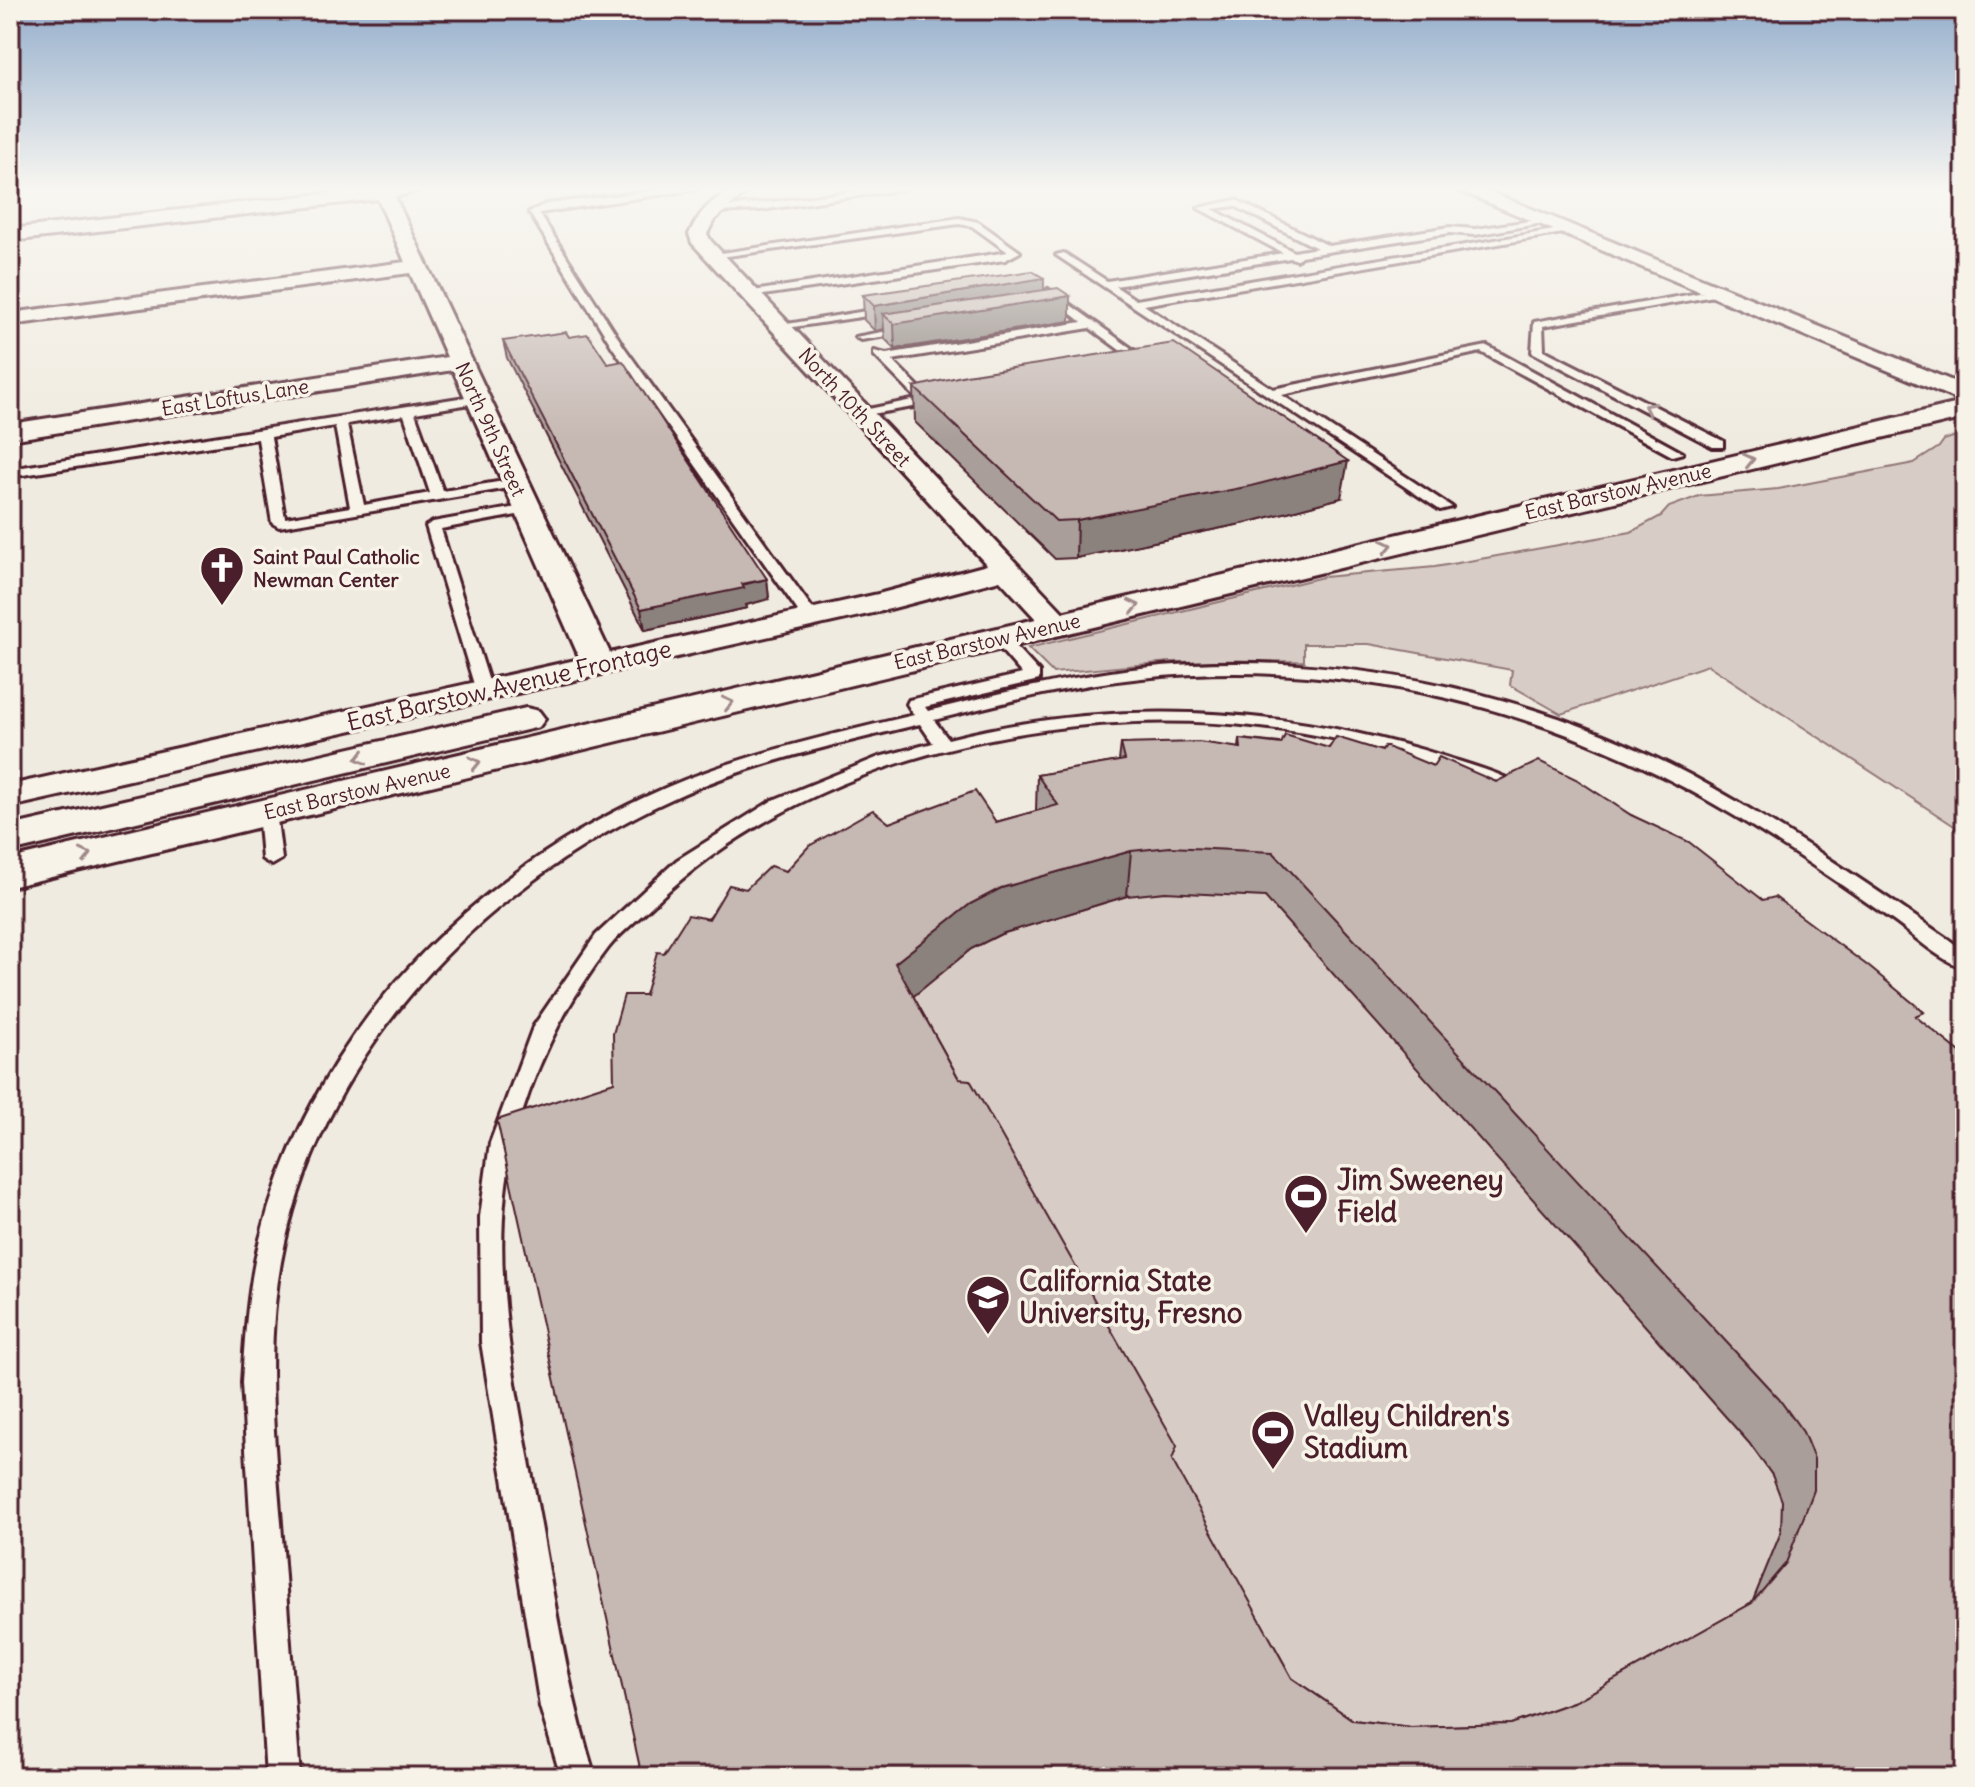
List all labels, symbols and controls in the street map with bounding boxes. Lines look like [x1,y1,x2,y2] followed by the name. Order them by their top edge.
[793,342,917,472] street label: North 10th Street
[450,358,532,500] street label: North 9th Street
[160,373,310,421] street label: East Loftus Lane
[1642,403,1657,418] one-way arrow
[1742,452,1756,469] one-way arrow
[1522,457,1714,525] street label: East Barstow Avenue
[1380,538,1394,555] one-way arrow
[198,544,246,607] church icon: Saint Paul Catholic Newman Center
[253,544,420,592] place label: Saint Paul Catholic Newman Center
[1127,598,1141,615] one-way arrow
[891,607,1083,675] street label: East Barstow Avenue
[344,633,674,737] street label: East Barstow Avenue Frontage
[721,695,734,712] one-way arrow
[354,749,368,766] one-way arrow
[468,755,481,772] one-way arrow
[261,757,453,825] street label: East Barstow Avenue
[79,848,92,865] one-way arrow
[1337,1162,1504,1230] place label: Jim Sweeney Field
[1282,1172,1330,1235] sports icon: Jim Sweeney Field
[1019,1263,1242,1331] place label: California State University, Fresno
[964,1273,1012,1336] school or university icon: California State University, Fresno
[1304,1398,1510,1466] place label: Valley Children's Stadium
[1249,1408,1297,1471] sports icon: Valley Children's Stadium

